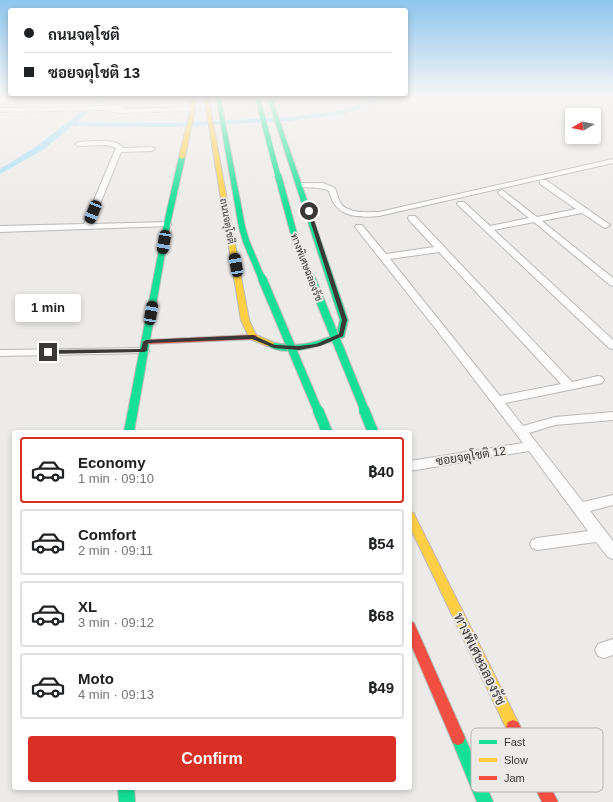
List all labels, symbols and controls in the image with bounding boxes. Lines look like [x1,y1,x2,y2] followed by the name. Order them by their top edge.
[48,26,120,43] text: ถนนจตุโชติ
[48,64,140,81] text: ซอยจตุโชติ 13
[565,108,601,144] north arrow
[565,108,601,144] map controls
[216,197,238,245] street label: ถนนจตุโชติ
[83,199,103,225] car
[300,202,318,220] route start
[156,229,172,255] car
[289,231,325,303] street label: ทางพิเศษฉลองรัช
[228,252,244,278] car
[15,294,81,322] callout: 1 min
[31,300,65,315] text: 1 min
[143,300,159,326] car
[39,343,57,361] route end
[435,442,508,470] street label: ซอยจตุโชติ 12
[30,452,66,488] icon: car
[78,454,146,471] text: Economy
[368,463,394,480] text: ฿40
[78,471,154,486] text: 1 min · 09:10
[30,524,66,560] icon: car
[78,526,136,543] text: Comfort
[368,535,394,552] text: ฿54
[78,543,153,558] text: 2 min · 09:11
[30,596,66,632] icon: car
[78,598,97,615] text: XL
[368,607,394,624] text: ฿68
[451,610,509,708] street label: ทางพิเศษฉลองรัช
[78,615,154,630] text: 3 min · 09:12
[30,668,66,704] icon: car
[78,670,114,687] text: Moto
[368,679,394,696] text: ฿49
[78,687,154,702] text: 4 min · 09:13
[471,728,603,792] legend
[28,736,396,782] button: Confirm
[504,736,525,748] text: Fast
[504,754,528,766] text: Slow
[504,772,525,784] text: Jam

